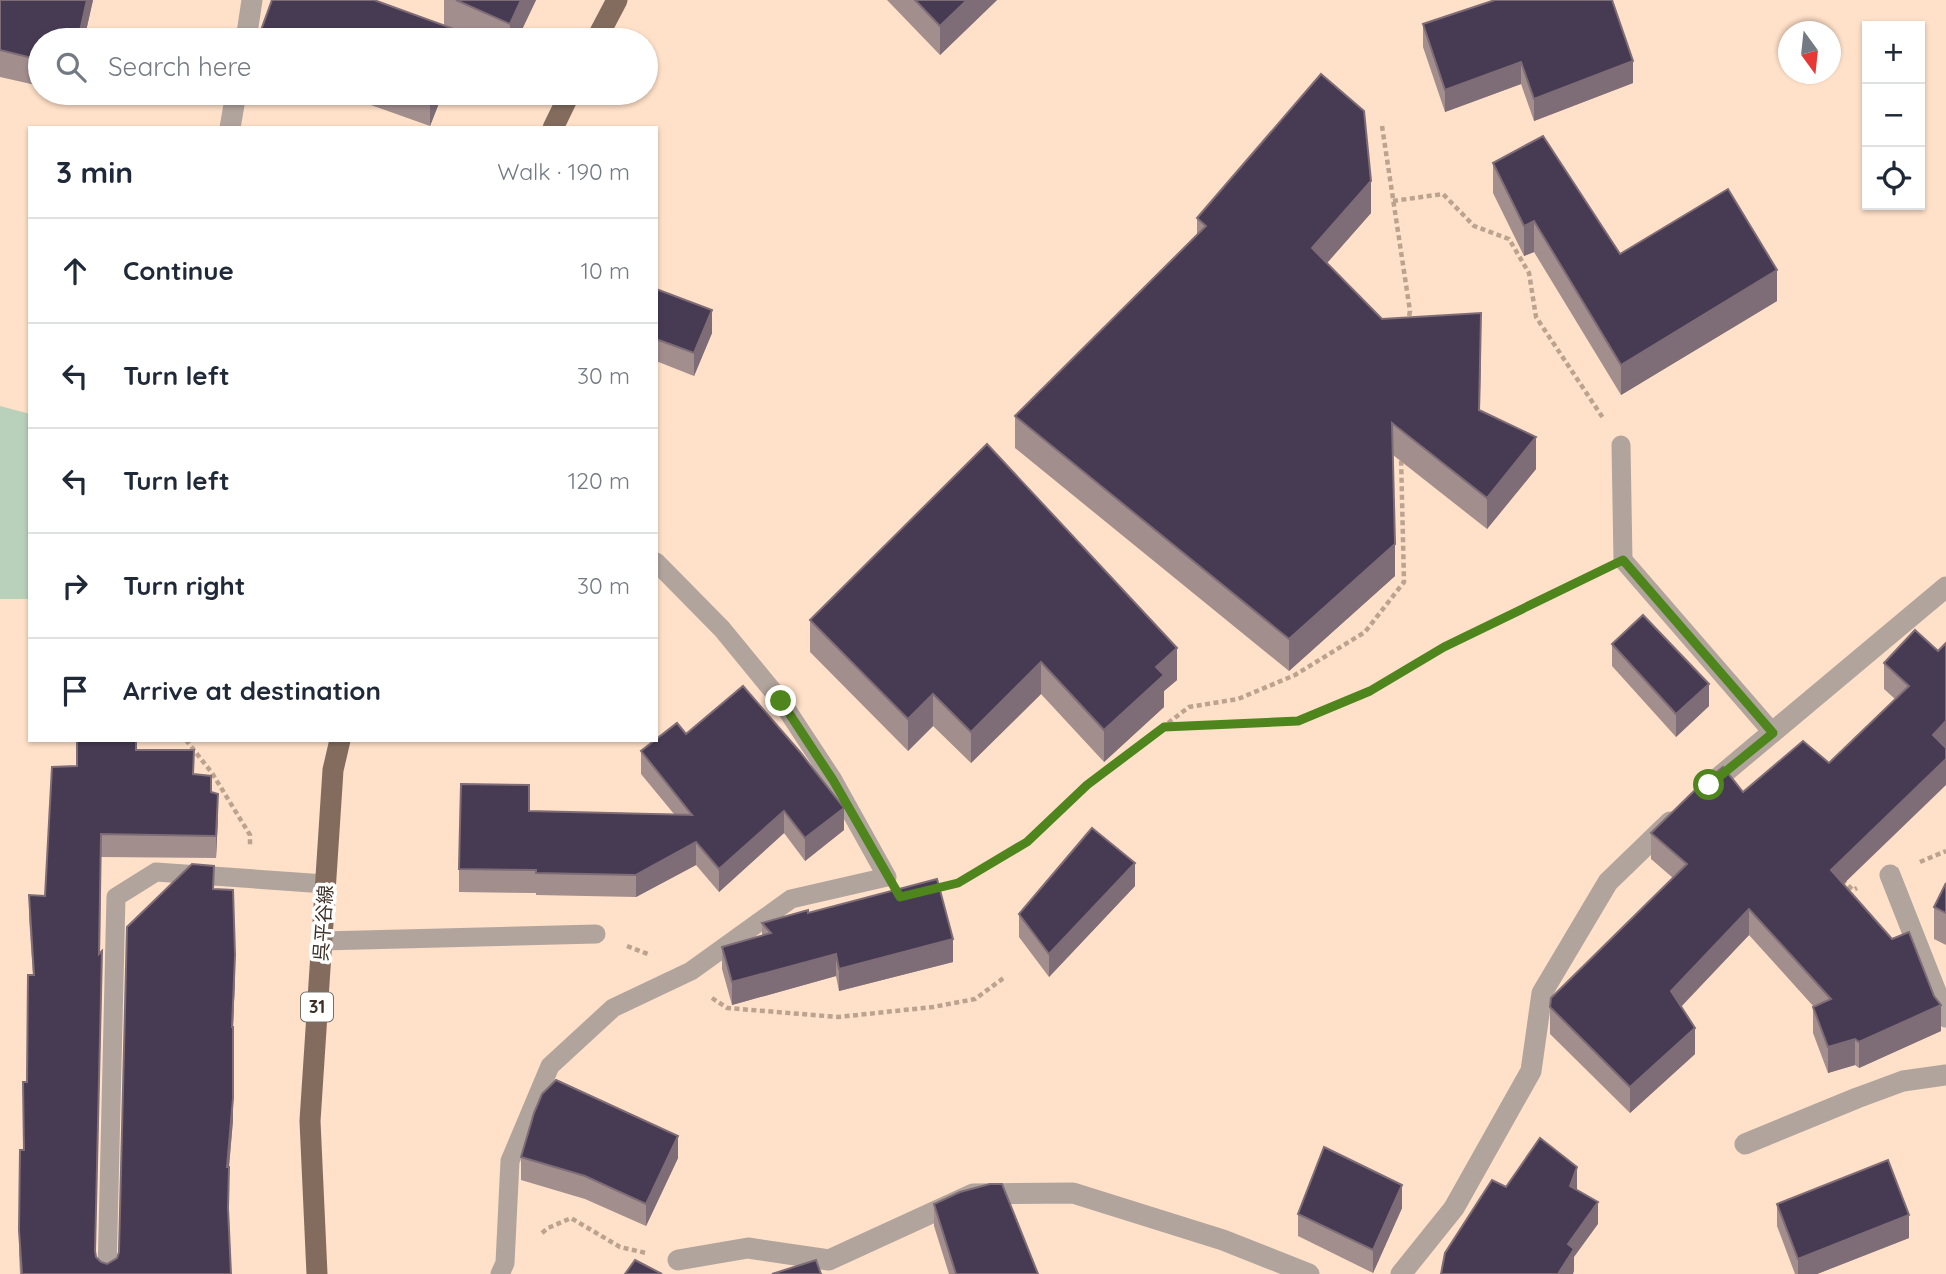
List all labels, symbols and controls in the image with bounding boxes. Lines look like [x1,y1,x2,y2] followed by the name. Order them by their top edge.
[1778,21,1841,84] north arrow
[1862,21,1925,210] map controls
[1862,21,1925,84] button: +
[28,28,658,105] search box
[52,48,90,86] icon: search
[108,50,252,83] text: Search here
[1862,84,1925,147] button: −
[1862,147,1925,210] button: locate
[56,153,133,191] text: 3 min
[497,157,630,186] text: Walk · 190 m
[56,252,94,290] icon: ahead
[123,254,234,287] text: Continue
[581,256,630,285] text: 10 m
[56,357,94,395] icon: left
[123,359,230,392] text: Turn left
[577,361,630,390] text: 30 m
[56,462,94,500] icon: left
[123,464,230,497] text: Turn left
[568,466,630,495] text: 120 m
[56,567,94,605] icon: right
[123,569,245,602] text: Turn right
[577,571,630,600] text: 30 m
[56,672,94,710] icon: arrive
[123,674,381,707] text: Arrive at destination
[765,685,796,716] route end
[1693,769,1724,800] route start
[308,884,338,962] street label: 呉平谷線
[301,992,333,1022] road number: 31

